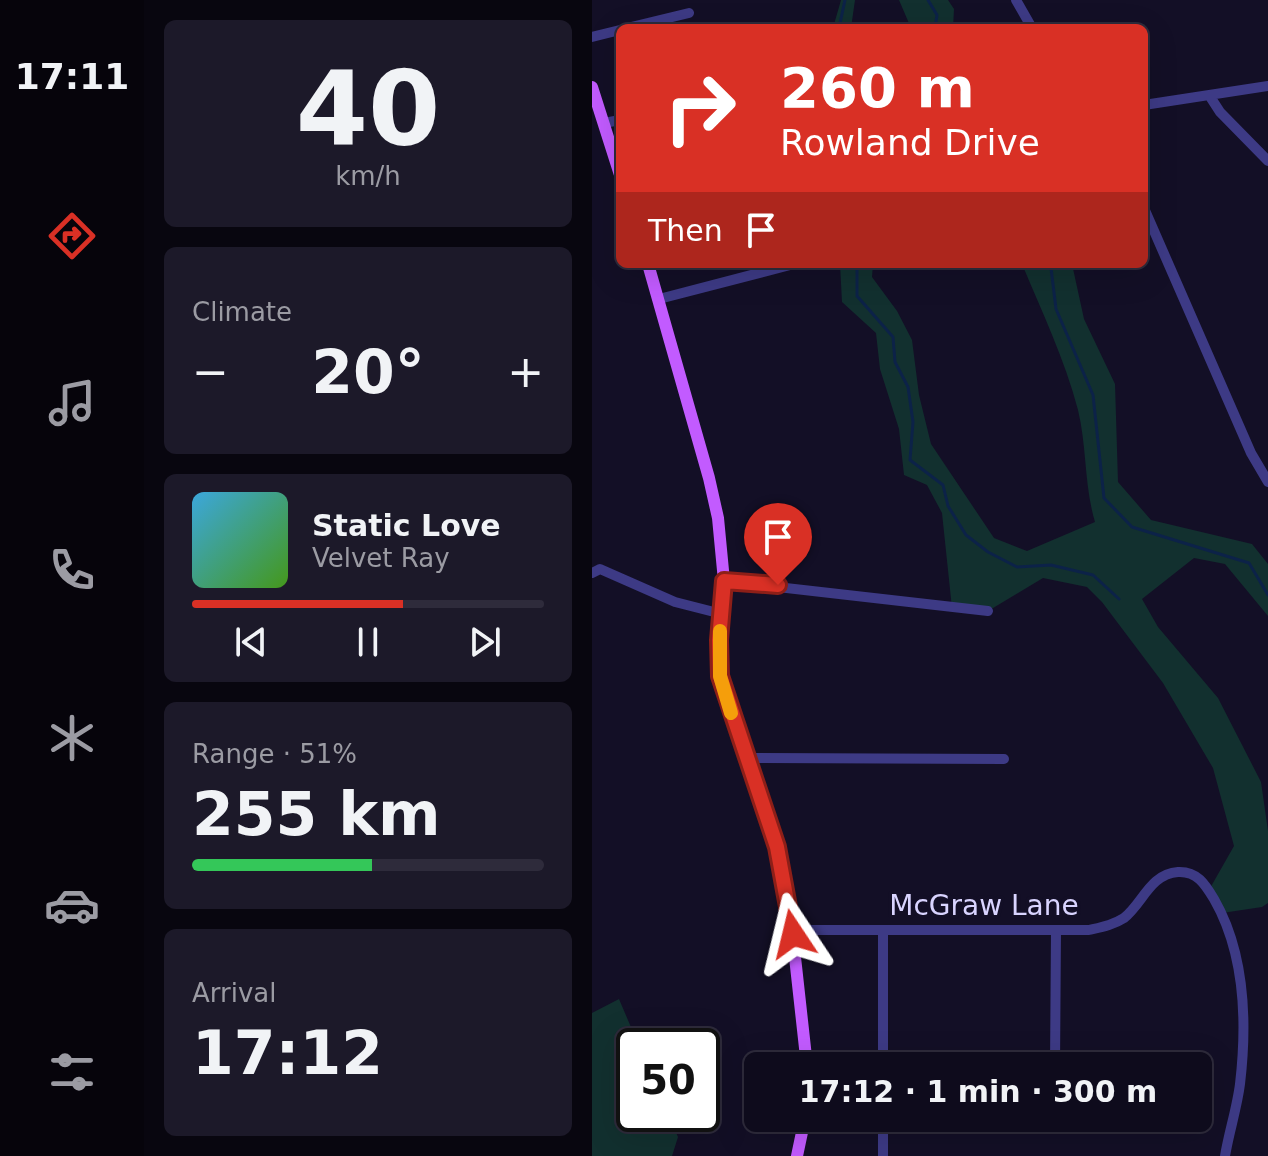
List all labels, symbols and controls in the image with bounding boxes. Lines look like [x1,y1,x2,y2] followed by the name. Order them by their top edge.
[296,48,440,170] text: 40
[780,55,975,120] text: 260 m
[15,56,129,97] text: 17:11
[648,56,752,160] icon: right
[780,122,1040,163] text: Rowland Drive
[335,161,401,191] text: km/h
[44,208,100,264] icon: directions
[739,208,783,252] icon: arrive
[648,213,723,248] text: Then
[192,297,292,327] text: Climate
[311,337,425,407] text: 20°
[192,346,229,397] text: −
[507,346,544,397] text: +
[44,375,100,431] icon: music
[744,503,812,585] pin
[312,508,501,543] text: Static Love
[756,515,800,559] icon: arrive
[44,542,100,598] icon: phone
[312,543,450,573] text: Velvet Ray
[229,620,273,664] icon: previous
[346,620,390,664] icon: pause
[463,620,507,664] icon: next
[44,710,100,766] icon: climate
[192,739,357,769] text: Range · 51%
[192,779,441,849] text: 255 km
[44,877,100,933] icon: car
[889,889,1079,922] street label: McGraw Lane
[751,892,835,976] position arrow
[192,978,276,1008] text: Arrival
[192,1018,383,1088] text: 17:12
[616,1028,720,1132] speed limit sign: 50
[44,1044,100,1100] icon: filters
[799,1074,1157,1109] text: 17:12 · 1 min · 300 m

